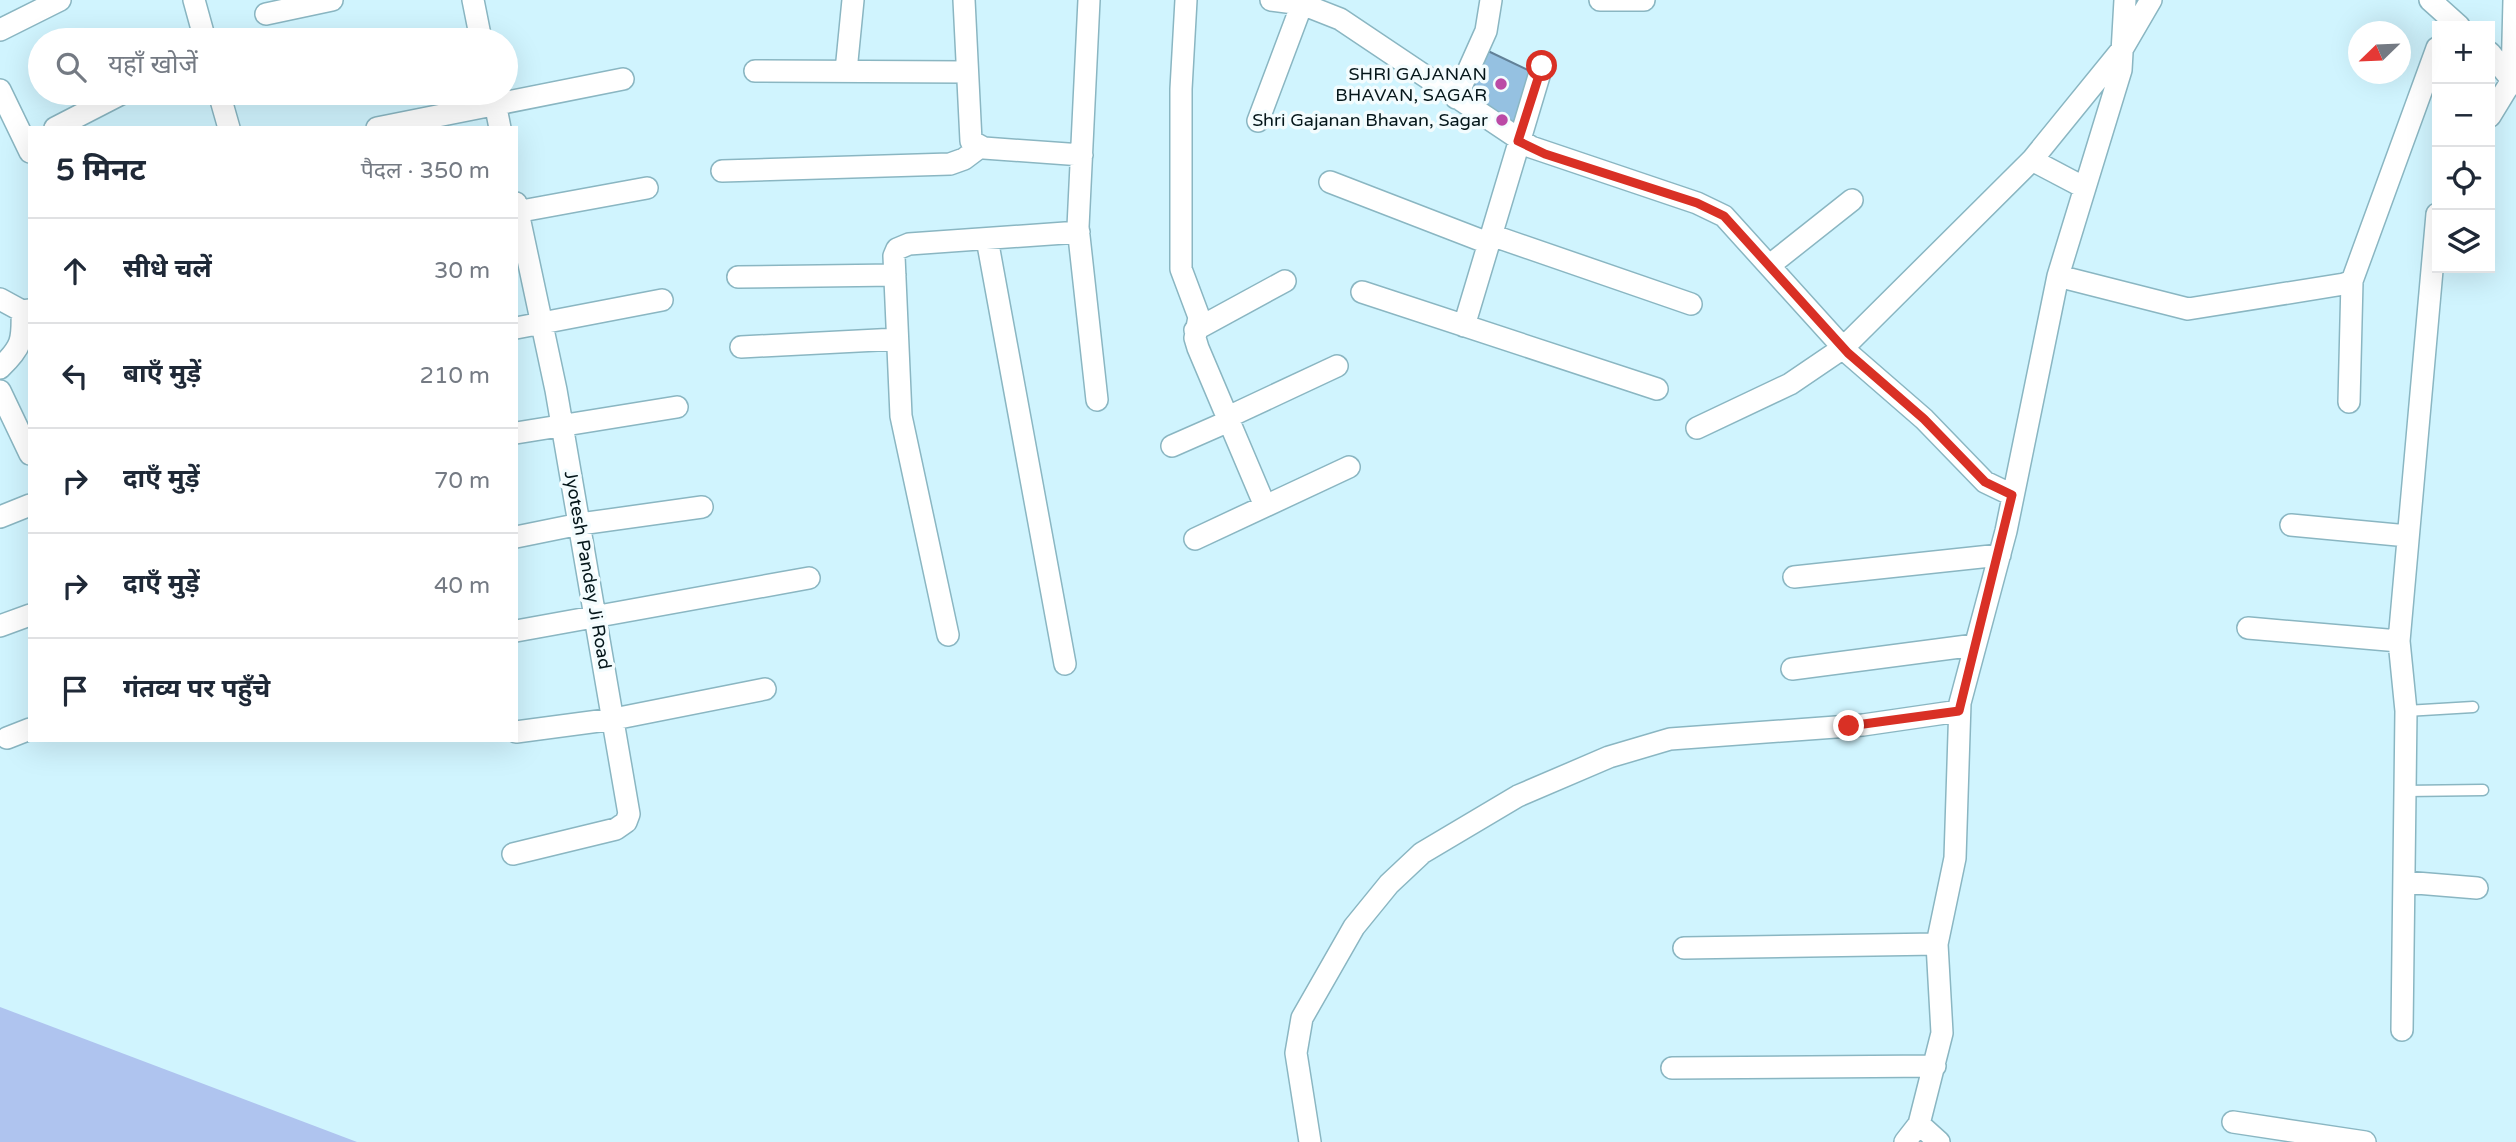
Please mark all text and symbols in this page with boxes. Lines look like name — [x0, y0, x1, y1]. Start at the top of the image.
north arrow — [2348, 21, 2411, 84]
map controls — [2432, 21, 2495, 273]
button: + — [2432, 21, 2495, 84]
search box — [28, 28, 518, 105]
icon: search — [52, 48, 90, 86]
text: यहाँ खोजें — [108, 49, 198, 80]
route start — [1526, 50, 1557, 81]
place label: SHRI GAJANAN BHAVAN, SAGAR — [1335, 63, 1487, 106]
marker: SHRI GAJANAN BHAVAN, SAGAR — [1493, 76, 1509, 92]
button: − — [2432, 84, 2495, 147]
place label: Shri Gajanan Bhavan, Sagar — [1252, 109, 1488, 131]
marker: Shri Gajanan Bhavan, Sagar — [1494, 112, 1510, 128]
button: locate — [2432, 147, 2495, 210]
text: 5 मिनट — [56, 152, 146, 189]
text: पैदल · 350 m — [361, 157, 490, 185]
button: layers — [2432, 210, 2495, 273]
icon: ahead — [56, 252, 94, 290]
text: सीधे चलें — [123, 253, 212, 284]
text: 30 m — [434, 257, 490, 285]
icon: left — [56, 357, 94, 395]
text: बाएँ मुड़ें — [123, 358, 201, 389]
text: 210 m — [420, 362, 490, 390]
icon: right — [56, 462, 94, 500]
text: दाएँ मुड़ें — [123, 463, 200, 494]
text: 70 m — [434, 467, 490, 495]
street label: Jyotesh Pandey Ji Road — [560, 469, 616, 671]
icon: right — [56, 567, 94, 605]
text: दाएँ मुड़ें — [123, 568, 200, 599]
text: 40 m — [434, 572, 490, 600]
icon: arrive — [56, 672, 94, 710]
text: गंतव्य पर पहुँचे — [123, 673, 270, 704]
route end — [1833, 710, 1864, 741]

